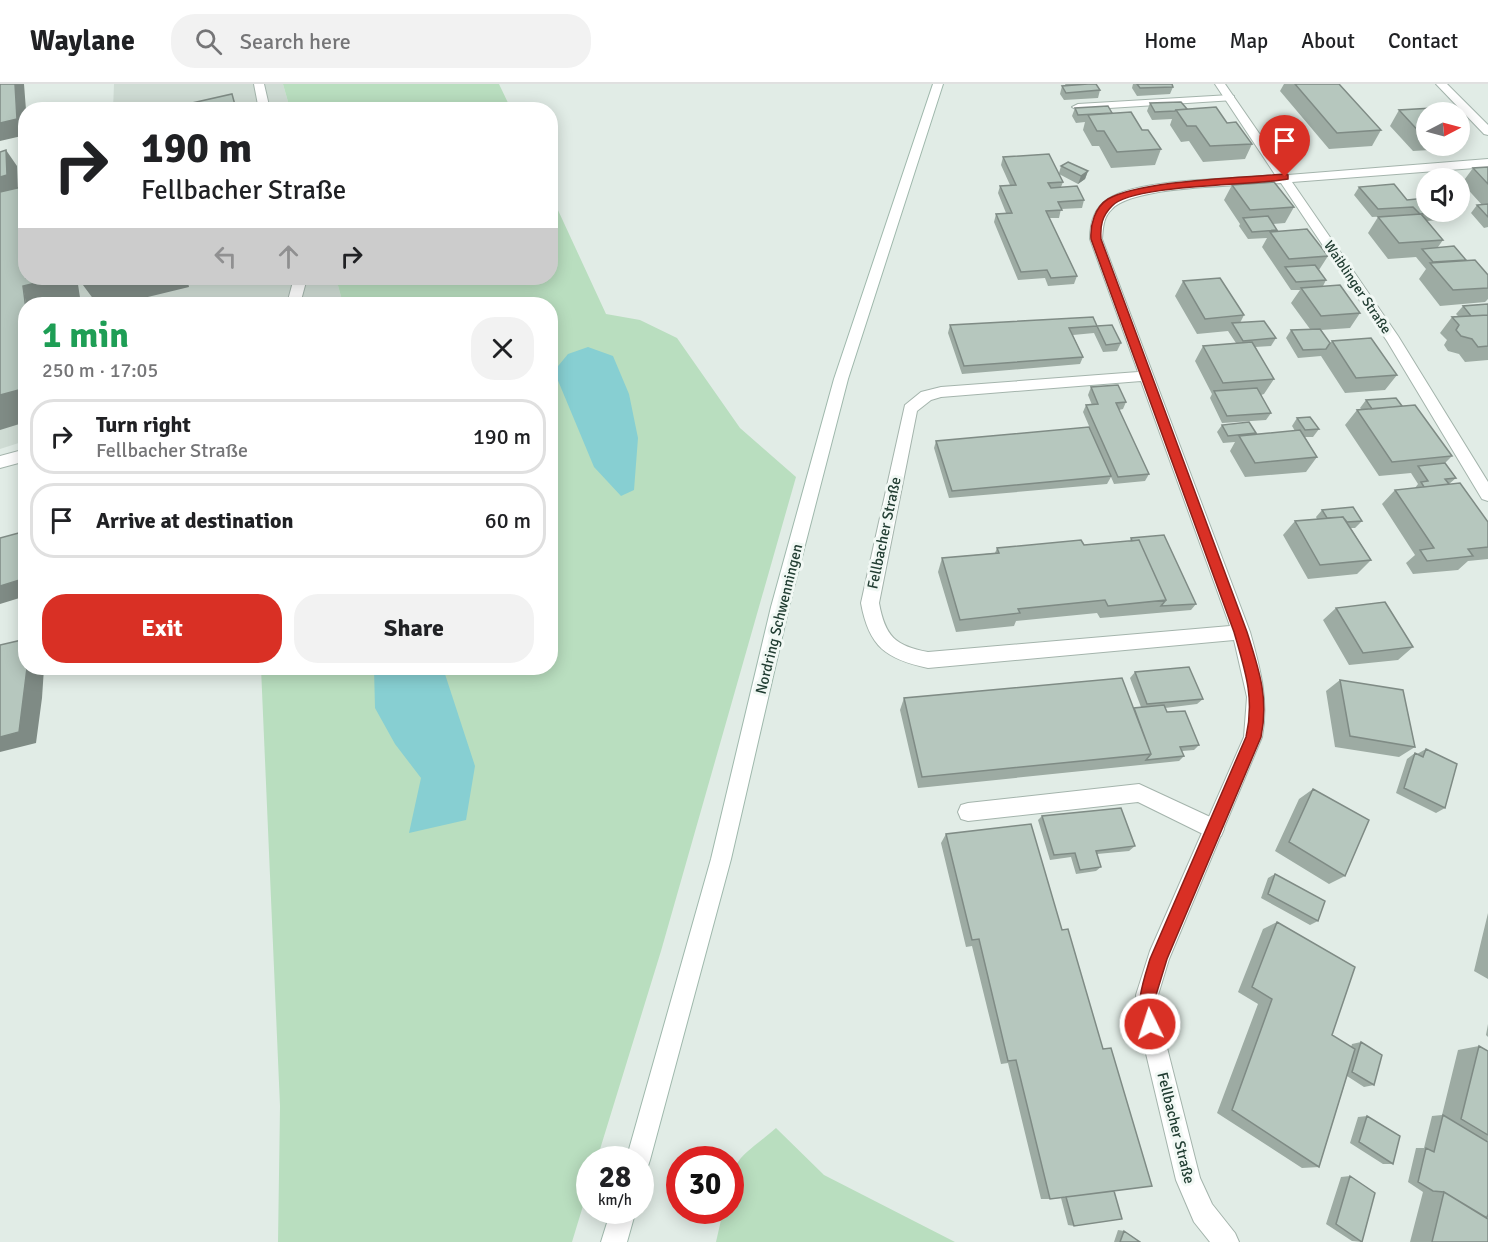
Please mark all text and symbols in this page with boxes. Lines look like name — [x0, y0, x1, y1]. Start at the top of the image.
search box — [171, 14, 591, 68]
text: Waylane — [30, 24, 135, 58]
icon: search — [192, 25, 225, 58]
text: Search here — [240, 28, 351, 55]
text: Home — [1144, 28, 1197, 54]
text: Map — [1230, 28, 1268, 54]
text: About — [1301, 28, 1355, 54]
text: Contact — [1388, 28, 1458, 54]
north arrow — [1416, 102, 1470, 156]
map controls — [1416, 102, 1470, 222]
pin — [1259, 115, 1310, 177]
text: 190 m — [141, 123, 252, 174]
icon: arrive — [1268, 124, 1301, 157]
icon: right — [42, 126, 120, 204]
button: sound — [1416, 168, 1470, 222]
text: Fellbacher Straße — [141, 174, 346, 207]
street label: Waiblinger Straße — [1320, 238, 1395, 337]
icon: left — [209, 240, 242, 273]
icon: ahead — [272, 240, 305, 273]
icon: right — [335, 240, 368, 273]
text: 1 min — [42, 313, 129, 358]
button: close — [471, 317, 534, 380]
text: 250 m · 17:05 — [42, 358, 158, 383]
text: Turn right — [96, 411, 191, 438]
icon: right — [45, 420, 78, 453]
text: 190 m — [473, 423, 531, 450]
text: Fellbacher Straße — [96, 438, 248, 463]
street label: Fellbacher Straße — [863, 475, 905, 591]
icon: arrive — [45, 504, 78, 537]
text: Arrive at destination — [96, 507, 293, 534]
text: 60 m — [485, 507, 531, 534]
street label: Nordring Schwenningen — [752, 542, 806, 696]
button: Exit — [42, 594, 282, 663]
button: Share — [294, 594, 534, 663]
position arrow — [1118, 992, 1182, 1056]
street label: Fellbacher Straße — [1153, 1070, 1199, 1186]
speed limit sign: 30 — [666, 1146, 744, 1224]
text: 28 — [599, 1159, 631, 1196]
text: km/h — [598, 1191, 632, 1209]

